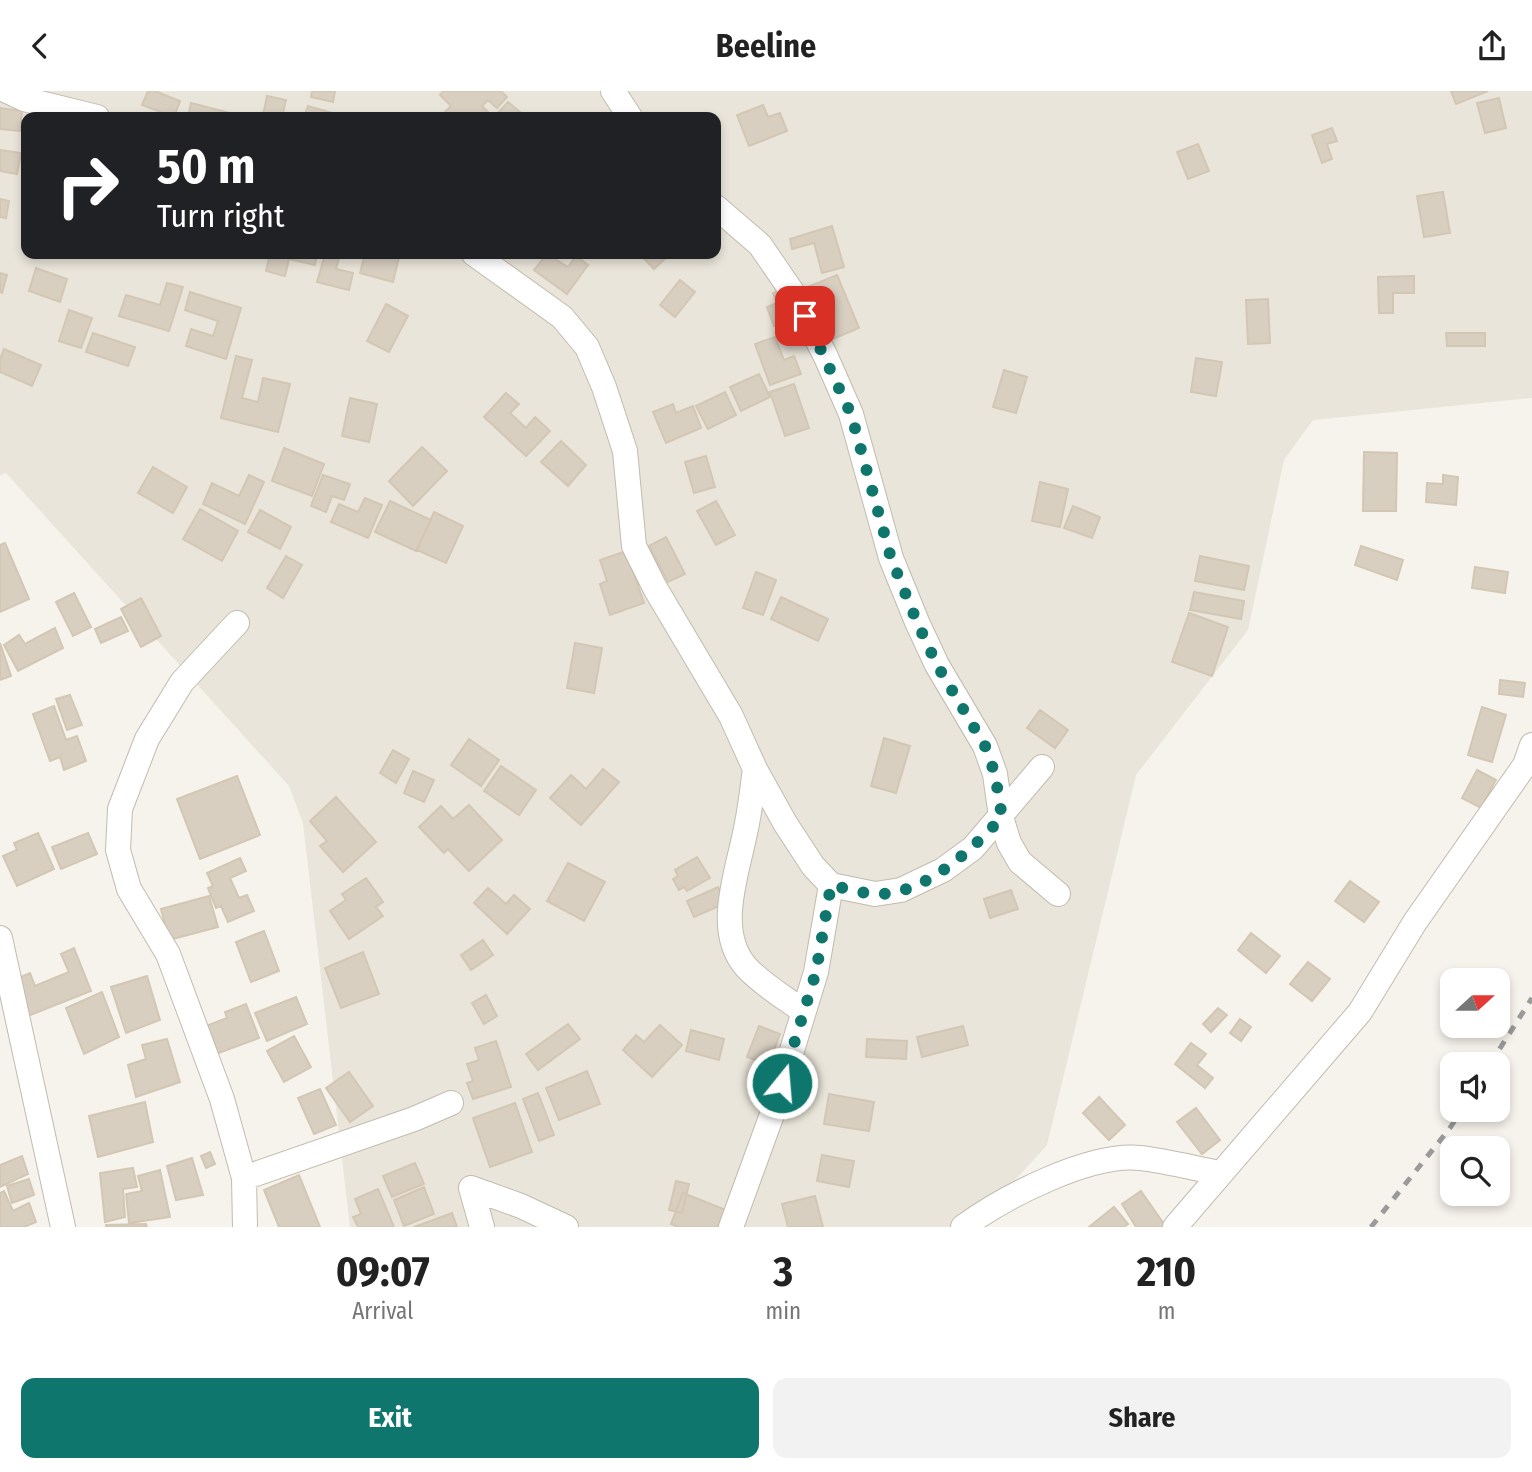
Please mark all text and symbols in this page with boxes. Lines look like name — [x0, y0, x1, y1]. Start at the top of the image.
icon: back — [21, 27, 59, 65]
text: Beeline — [716, 27, 816, 65]
icon: share — [1473, 27, 1511, 65]
text: 50 m — [157, 137, 255, 196]
icon: right — [42, 140, 133, 231]
text: Turn right — [157, 197, 284, 235]
pin — [775, 286, 835, 346]
icon: arrive — [786, 297, 824, 335]
north arrow — [1440, 968, 1510, 1038]
map controls — [1440, 968, 1510, 1206]
position arrow — [745, 1046, 819, 1120]
button: sound — [1440, 1052, 1510, 1122]
button: search — [1440, 1136, 1510, 1206]
text: 09:07 — [336, 1247, 430, 1297]
text: 3 — [773, 1247, 793, 1297]
text: 210 — [1137, 1247, 1196, 1297]
text: Arrival — [352, 1297, 413, 1325]
text: min — [765, 1297, 801, 1325]
text: m — [1158, 1297, 1175, 1325]
button: Exit — [21, 1378, 759, 1458]
button: Share — [773, 1378, 1511, 1458]

